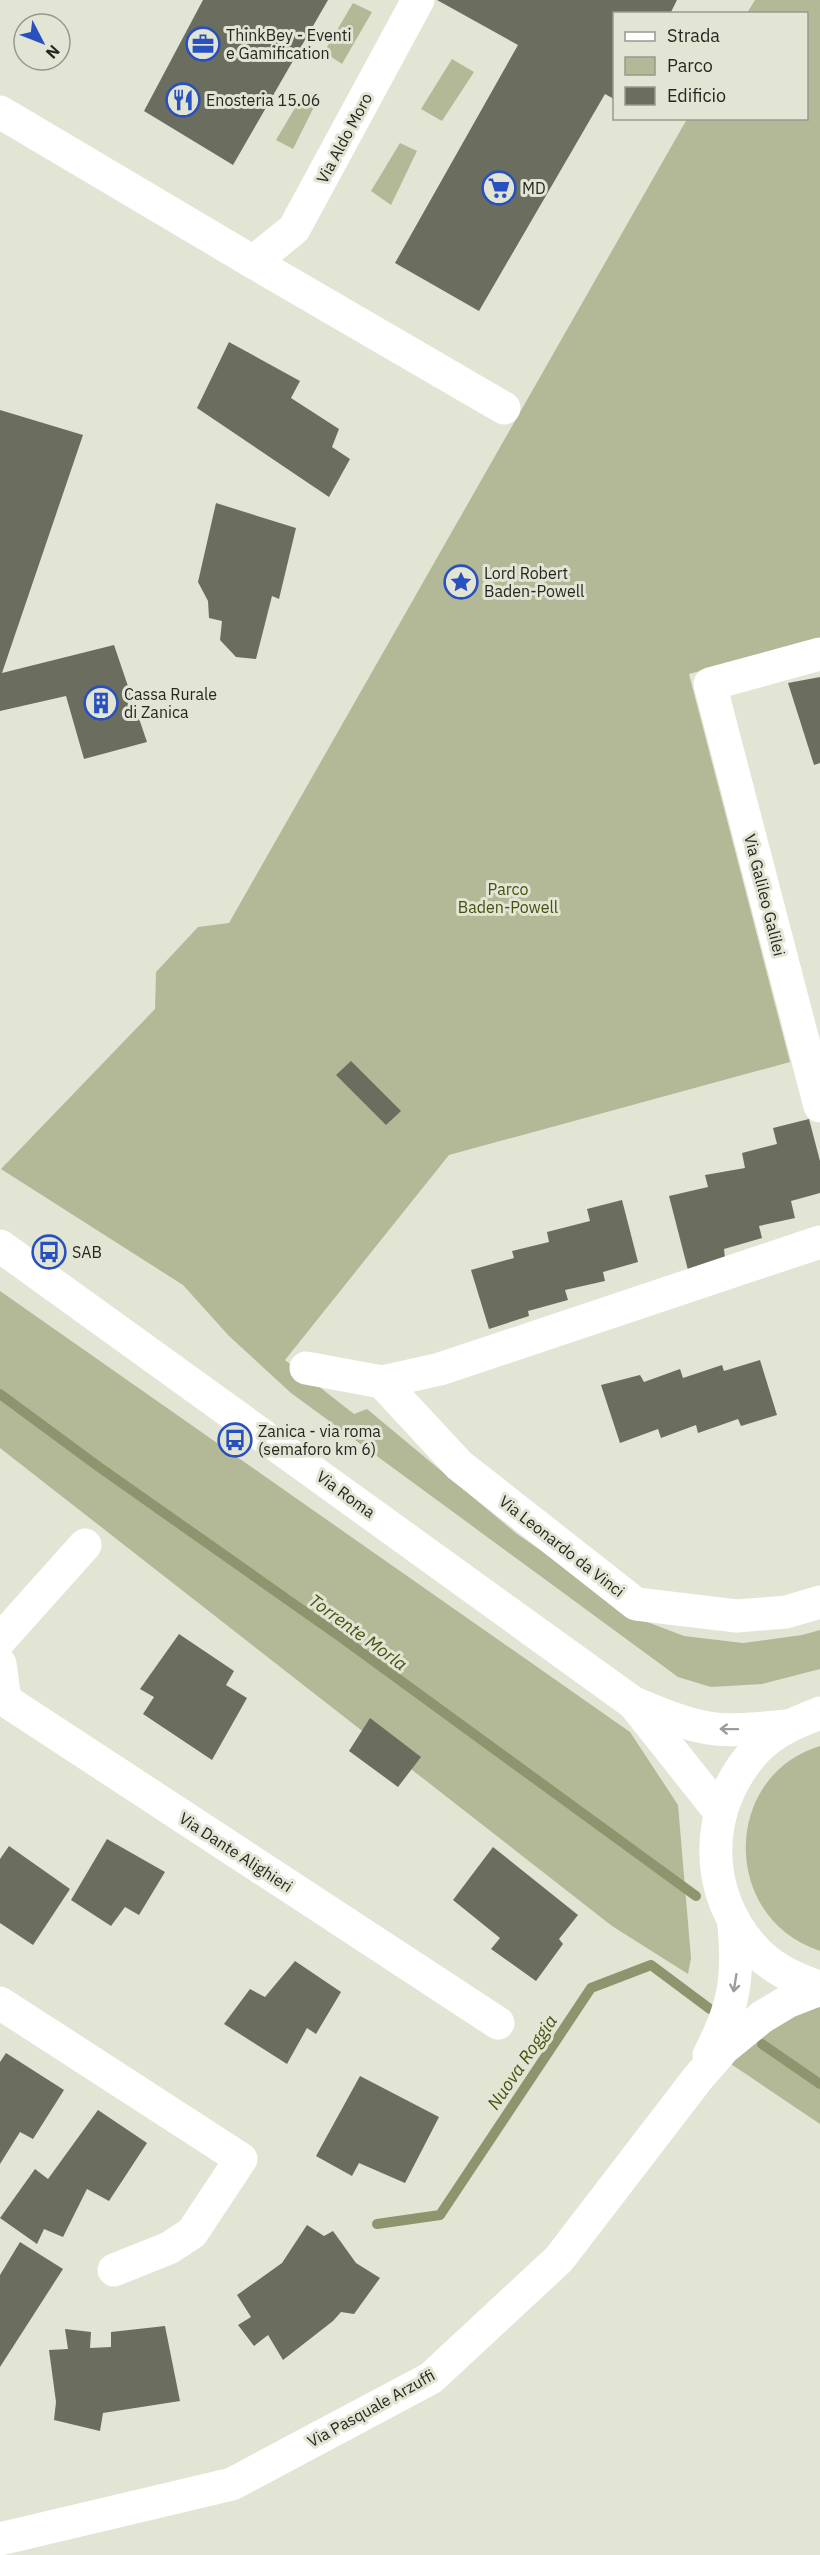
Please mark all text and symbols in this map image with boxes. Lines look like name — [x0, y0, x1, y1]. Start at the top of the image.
north arrow — [12, 12, 72, 72]
legend — [613, 12, 808, 120]
text: Strada — [667, 24, 720, 47]
place label: ThinkBey - Eventi e Gamification — [226, 25, 351, 63]
office icon: ThinkBey - Eventi e Gamification — [185, 26, 221, 62]
text: N — [42, 41, 64, 63]
text: Parco — [667, 54, 713, 77]
restaurant icon: Enosteria 15.06 — [165, 82, 201, 118]
text: Edificio — [667, 84, 726, 107]
street label: Via Aldo Moro — [312, 89, 376, 187]
place label: Enosteria 15.06 — [206, 90, 320, 110]
supermarket icon: MD — [481, 170, 517, 206]
place label: MD — [522, 178, 546, 198]
place label: Lord Robert Baden-Powell — [484, 563, 584, 601]
place icon: Lord Robert Baden-Powell — [443, 564, 479, 600]
place label: Cassa Rurale di Zanica — [124, 684, 217, 722]
building icon: Cassa Rurale di Zanica — [83, 685, 119, 721]
street label: Via Galileo Galilei — [740, 832, 790, 958]
park label: Parco Baden-Powell — [458, 879, 558, 917]
bus stop icon: SAB — [31, 1234, 67, 1270]
place label: SAB — [72, 1242, 102, 1262]
place label: Zanica - via roma (semaforo km 6) — [258, 1421, 381, 1459]
bus stop icon: Zanica - via roma (semaforo km 6) — [217, 1422, 253, 1458]
street label: Via Roma — [313, 1466, 380, 1522]
street label: Via Leonardo da Vinci — [495, 1491, 629, 1601]
water label: Torrente Morla — [304, 1589, 412, 1675]
one-way arrow — [720, 1723, 740, 1735]
street label: Via Dante Alighieri — [175, 1808, 297, 1896]
one-way arrow — [729, 1973, 740, 1992]
water label: Nuova Roggia — [482, 2010, 562, 2114]
street label: Via Pasquale Arzuffi — [304, 2365, 438, 2451]

